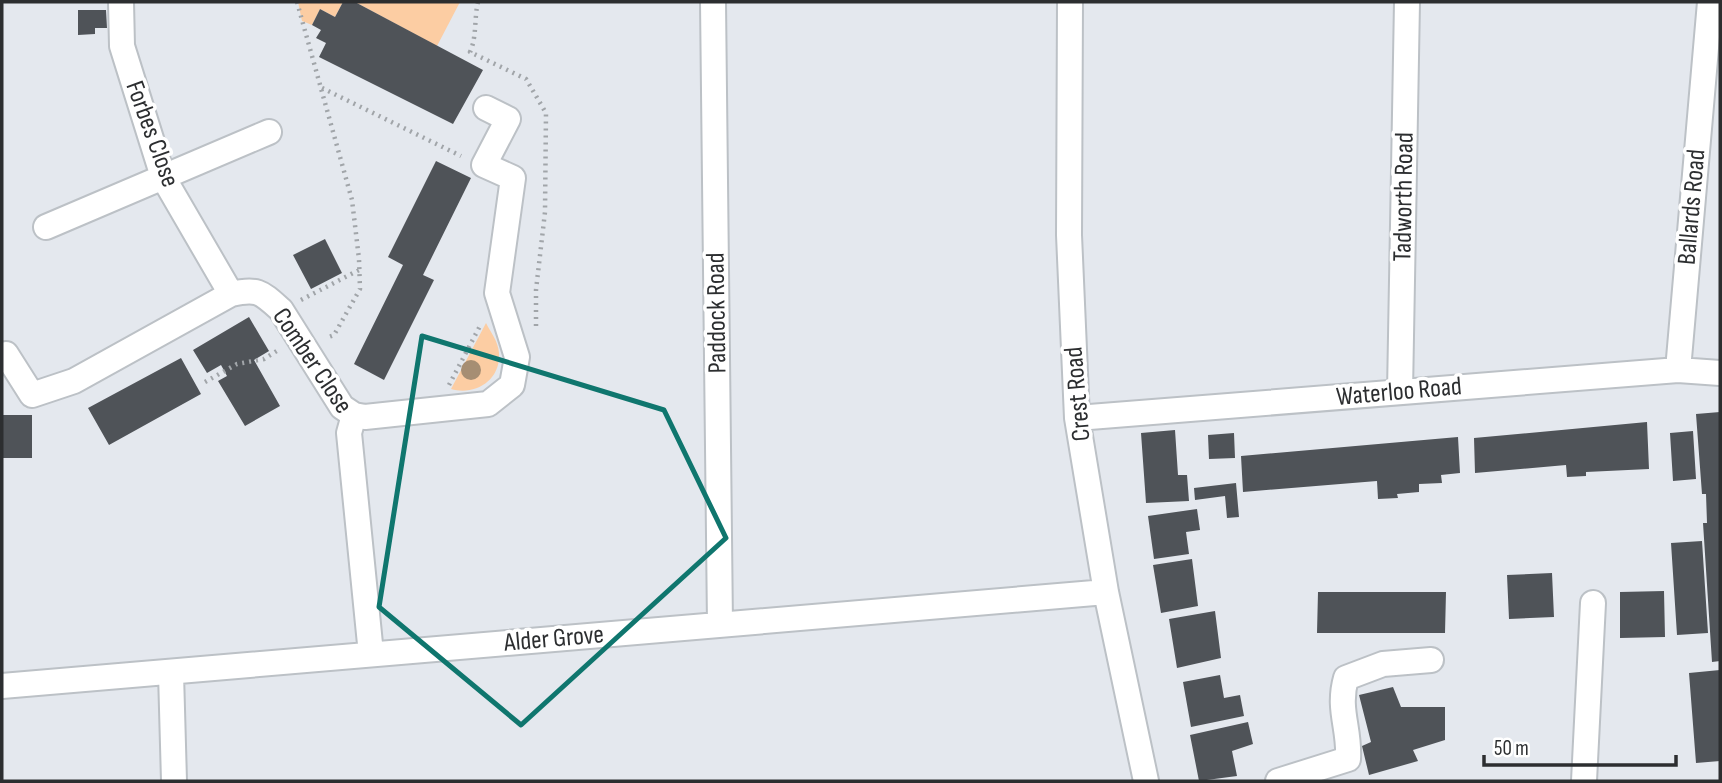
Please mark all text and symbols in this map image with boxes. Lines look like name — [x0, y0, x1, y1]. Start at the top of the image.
street label: Forbes Close — [119, 77, 185, 191]
street label: Tadworth Road — [1387, 132, 1421, 262]
street label: Ballards Road — [1672, 148, 1712, 266]
street label: Paddock Road — [700, 252, 734, 374]
street label: Comber Close — [265, 302, 359, 420]
street label: Crest Road — [1058, 345, 1098, 443]
street label: Waterloo Road — [1335, 371, 1463, 413]
street label: Alder Grove — [502, 619, 605, 659]
scale bar — [1484, 724, 1676, 768]
text: 50 m — [1494, 736, 1529, 761]

